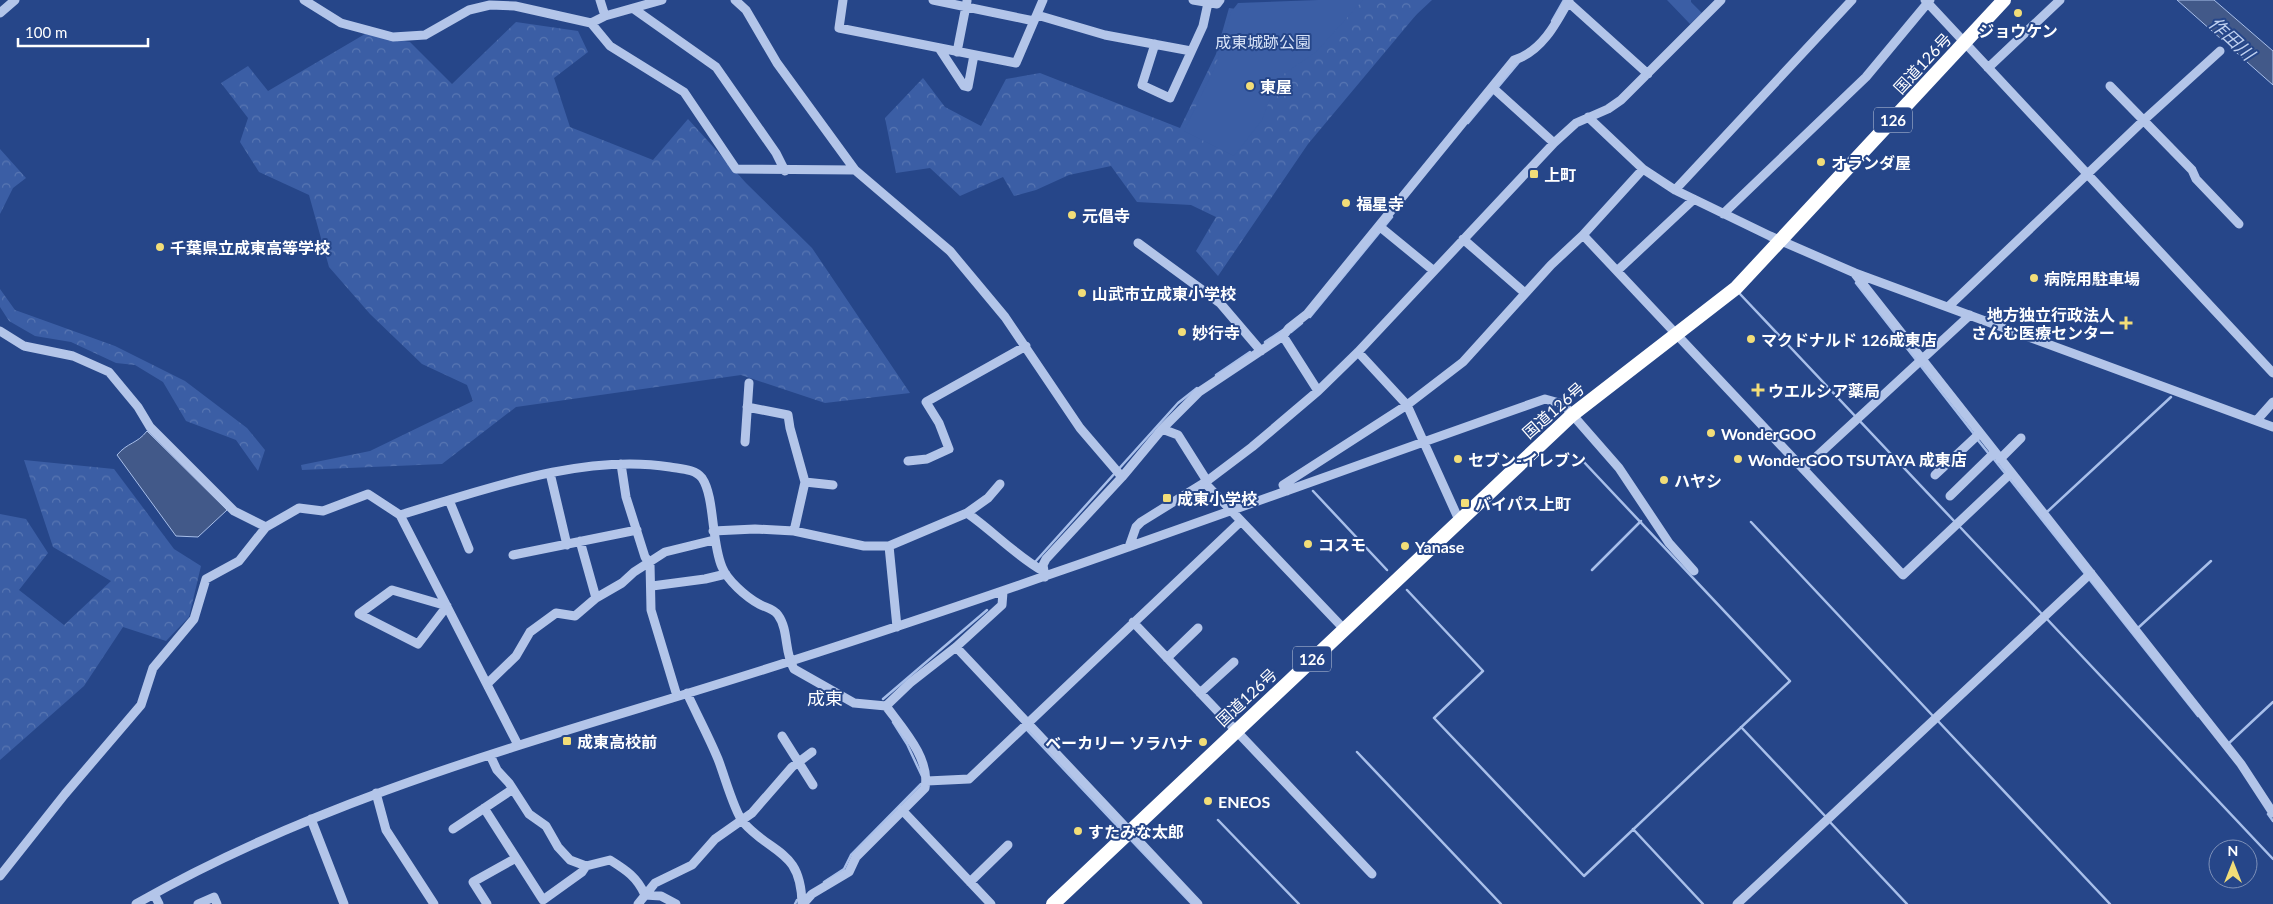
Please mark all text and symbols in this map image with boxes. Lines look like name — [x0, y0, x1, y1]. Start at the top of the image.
marker: ジョウケン — [2012, 7, 2024, 19]
water label: 作田川 — [2205, 12, 2261, 66]
scale bar — [18, 15, 148, 47]
place label: ジョウケン — [1978, 21, 2058, 40]
text: 100 m — [25, 23, 67, 41]
street label: 国道126号 — [1889, 29, 1955, 97]
park label: 成東城跡公園 — [1215, 32, 1311, 51]
place label: 東屋 — [1260, 77, 1292, 96]
marker: 東屋 — [1244, 80, 1256, 92]
road number: 126 — [1874, 108, 1912, 132]
place label: オランダ屋 — [1831, 153, 1911, 172]
marker: オランダ屋 — [1815, 156, 1827, 168]
place label: 上町 — [1544, 165, 1576, 184]
marker: 上町 — [1528, 168, 1540, 180]
place label: 福星寺 — [1356, 194, 1404, 213]
marker: 福星寺 — [1340, 197, 1352, 209]
place label: 元倡寺 — [1082, 206, 1130, 225]
marker: 元倡寺 — [1066, 209, 1078, 221]
place label: 千葉県立成東高等学校 — [170, 238, 330, 257]
marker: 千葉県立成東高等学校 — [154, 241, 166, 253]
place label: 病院用駐車場 — [2044, 269, 2140, 288]
marker: 病院用駐車場 — [2028, 272, 2040, 284]
place label: 山武市立成東小学校 — [1092, 284, 1236, 303]
marker: 山武市立成東小学校 — [1076, 287, 1088, 299]
place label: 地方独立行政法人 さんむ医療センター — [1971, 305, 2115, 342]
marker: 地方独立行政法人 さんむ医療センター — [2119, 316, 2133, 330]
place label: 妙行寺 — [1192, 323, 1240, 342]
marker: 妙行寺 — [1176, 326, 1188, 338]
place label: マクドナルド 126成東店 — [1761, 330, 1937, 349]
marker: マクドナルド 126成東店 — [1745, 333, 1757, 345]
street label: 国道126号 — [1518, 378, 1588, 442]
place label: ウエルシア薬局 — [1768, 381, 1880, 400]
marker: ウエルシア薬局 — [1752, 384, 1764, 396]
place label: WonderGOO — [1721, 424, 1816, 443]
marker: WonderGOO — [1705, 427, 1717, 439]
place label: セブン-イレブン — [1468, 450, 1586, 469]
place label: WonderGOO TSUTAYA 成東店 — [1748, 450, 1967, 469]
marker: セブン-イレブン — [1452, 453, 1464, 465]
marker: WonderGOO TSUTAYA 成東店 — [1732, 453, 1744, 465]
place label: ハヤシ — [1674, 471, 1722, 490]
marker: ハヤシ — [1658, 474, 1670, 486]
place label: 成東小学校 — [1177, 489, 1257, 508]
marker: 成東小学校 — [1161, 492, 1173, 504]
place label: バイパス上町 — [1475, 494, 1571, 513]
marker: バイパス上町 — [1459, 497, 1471, 509]
place label: コスモ — [1318, 535, 1366, 554]
place label: Yanase — [1414, 537, 1465, 556]
marker: コスモ — [1302, 538, 1314, 550]
marker: Yanase — [1399, 540, 1411, 552]
road number: 126 — [1293, 646, 1331, 672]
street label: 国道126号 — [1212, 664, 1280, 730]
district label: 成東 — [807, 687, 843, 709]
place label: 成東高校前 — [577, 732, 657, 751]
place label: ベーカリー ソラハナ — [1045, 733, 1193, 752]
marker: 成東高校前 — [561, 735, 573, 747]
marker: ベーカリー ソラハナ — [1197, 736, 1209, 748]
place label: ENEOS — [1218, 792, 1270, 811]
marker: ENEOS — [1202, 795, 1214, 807]
place label: すたみな太郎 — [1088, 822, 1184, 841]
marker: すたみな太郎 — [1072, 825, 1084, 837]
north arrow — [2208, 839, 2258, 889]
text: N — [2228, 842, 2238, 859]

